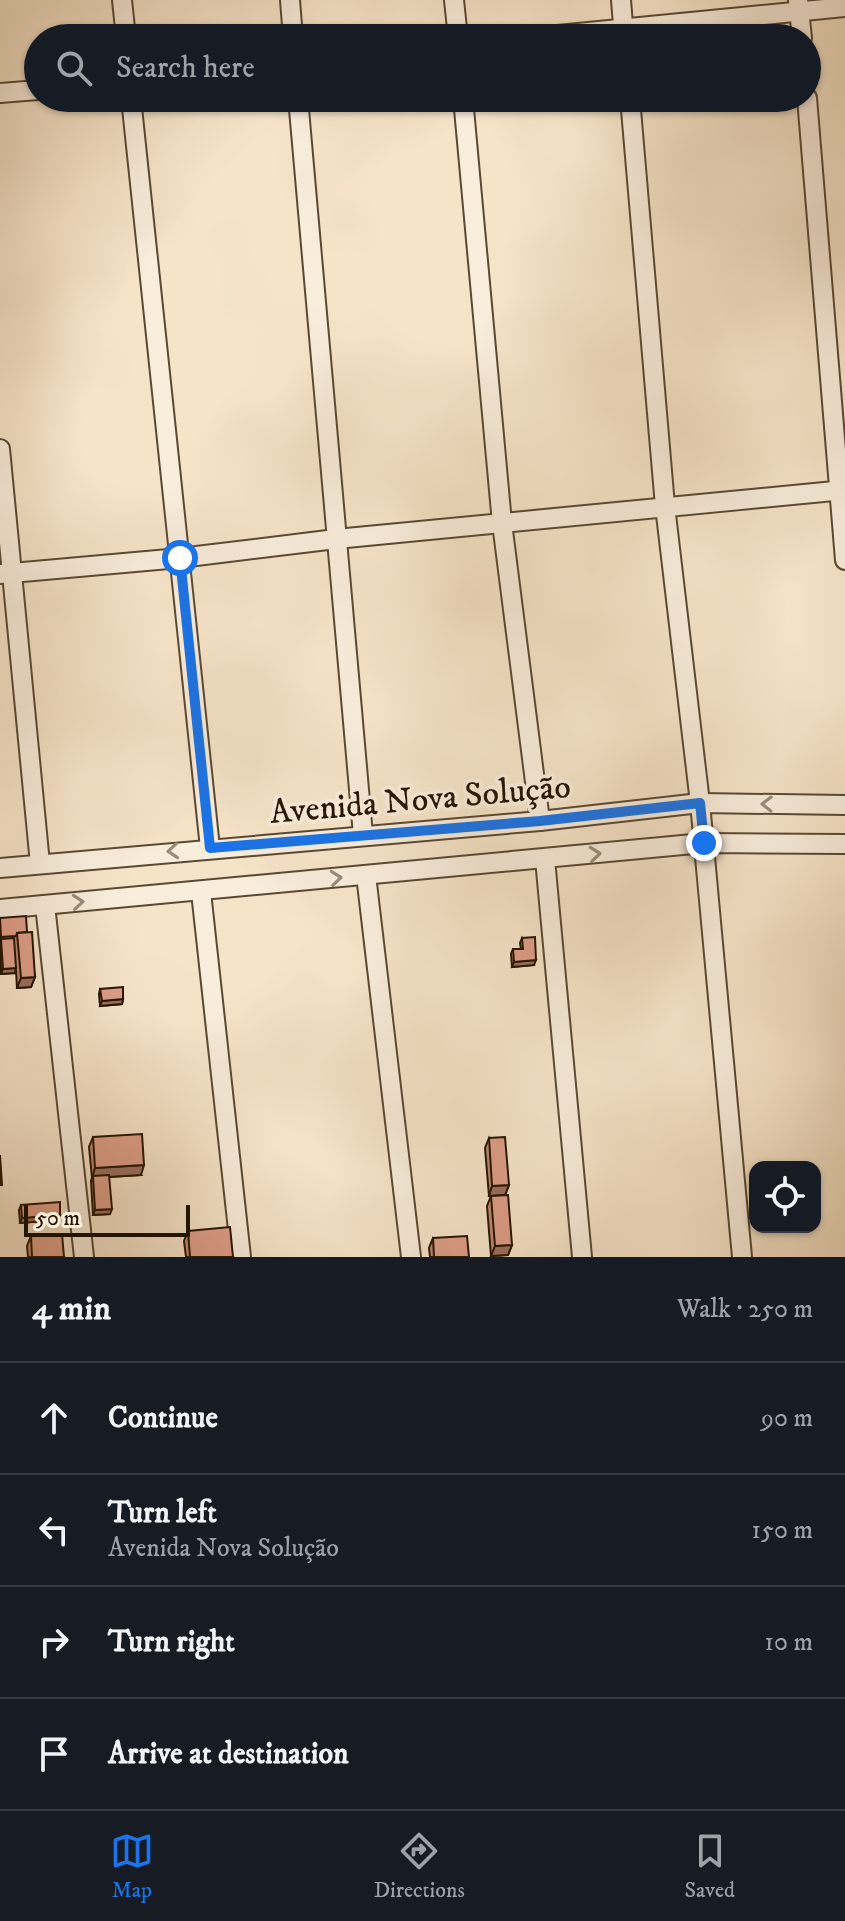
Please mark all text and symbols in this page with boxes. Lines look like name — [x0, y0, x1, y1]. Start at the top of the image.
search box — [24, 24, 821, 112]
icon: search — [52, 46, 96, 90]
text: Search here — [116, 50, 255, 87]
route start — [162, 540, 198, 576]
street label: Avenida Nova Solução — [268, 766, 572, 834]
one-way arrow — [760, 795, 773, 812]
route end — [686, 825, 722, 861]
one-way arrow — [166, 842, 179, 859]
one-way arrow — [589, 845, 602, 862]
one-way arrow — [330, 869, 343, 886]
one-way arrow — [72, 894, 85, 911]
map controls — [749, 1161, 821, 1233]
button: locate — [749, 1161, 821, 1233]
scale bar — [24, 1201, 190, 1237]
text: 50 m — [36, 1205, 80, 1232]
text: 4 min — [32, 1288, 111, 1330]
text: Walk · 250 m — [677, 1293, 813, 1326]
icon: ahead — [32, 1396, 76, 1440]
text: Continue — [108, 1400, 218, 1437]
text: 90 m — [761, 1402, 813, 1435]
text: Turn left — [108, 1495, 217, 1532]
icon: left — [32, 1508, 76, 1552]
text: 150 m — [752, 1514, 813, 1547]
text: Avenida Nova Solução — [108, 1532, 339, 1565]
icon: right — [32, 1620, 76, 1664]
text: Turn right — [108, 1624, 235, 1661]
text: 10 m — [764, 1626, 813, 1659]
icon: arrive — [32, 1732, 76, 1776]
text: Arrive at destination — [108, 1736, 349, 1773]
tab: Map — [110, 1829, 154, 1904]
tab: Directions — [374, 1829, 465, 1904]
tab: Saved — [685, 1829, 735, 1904]

